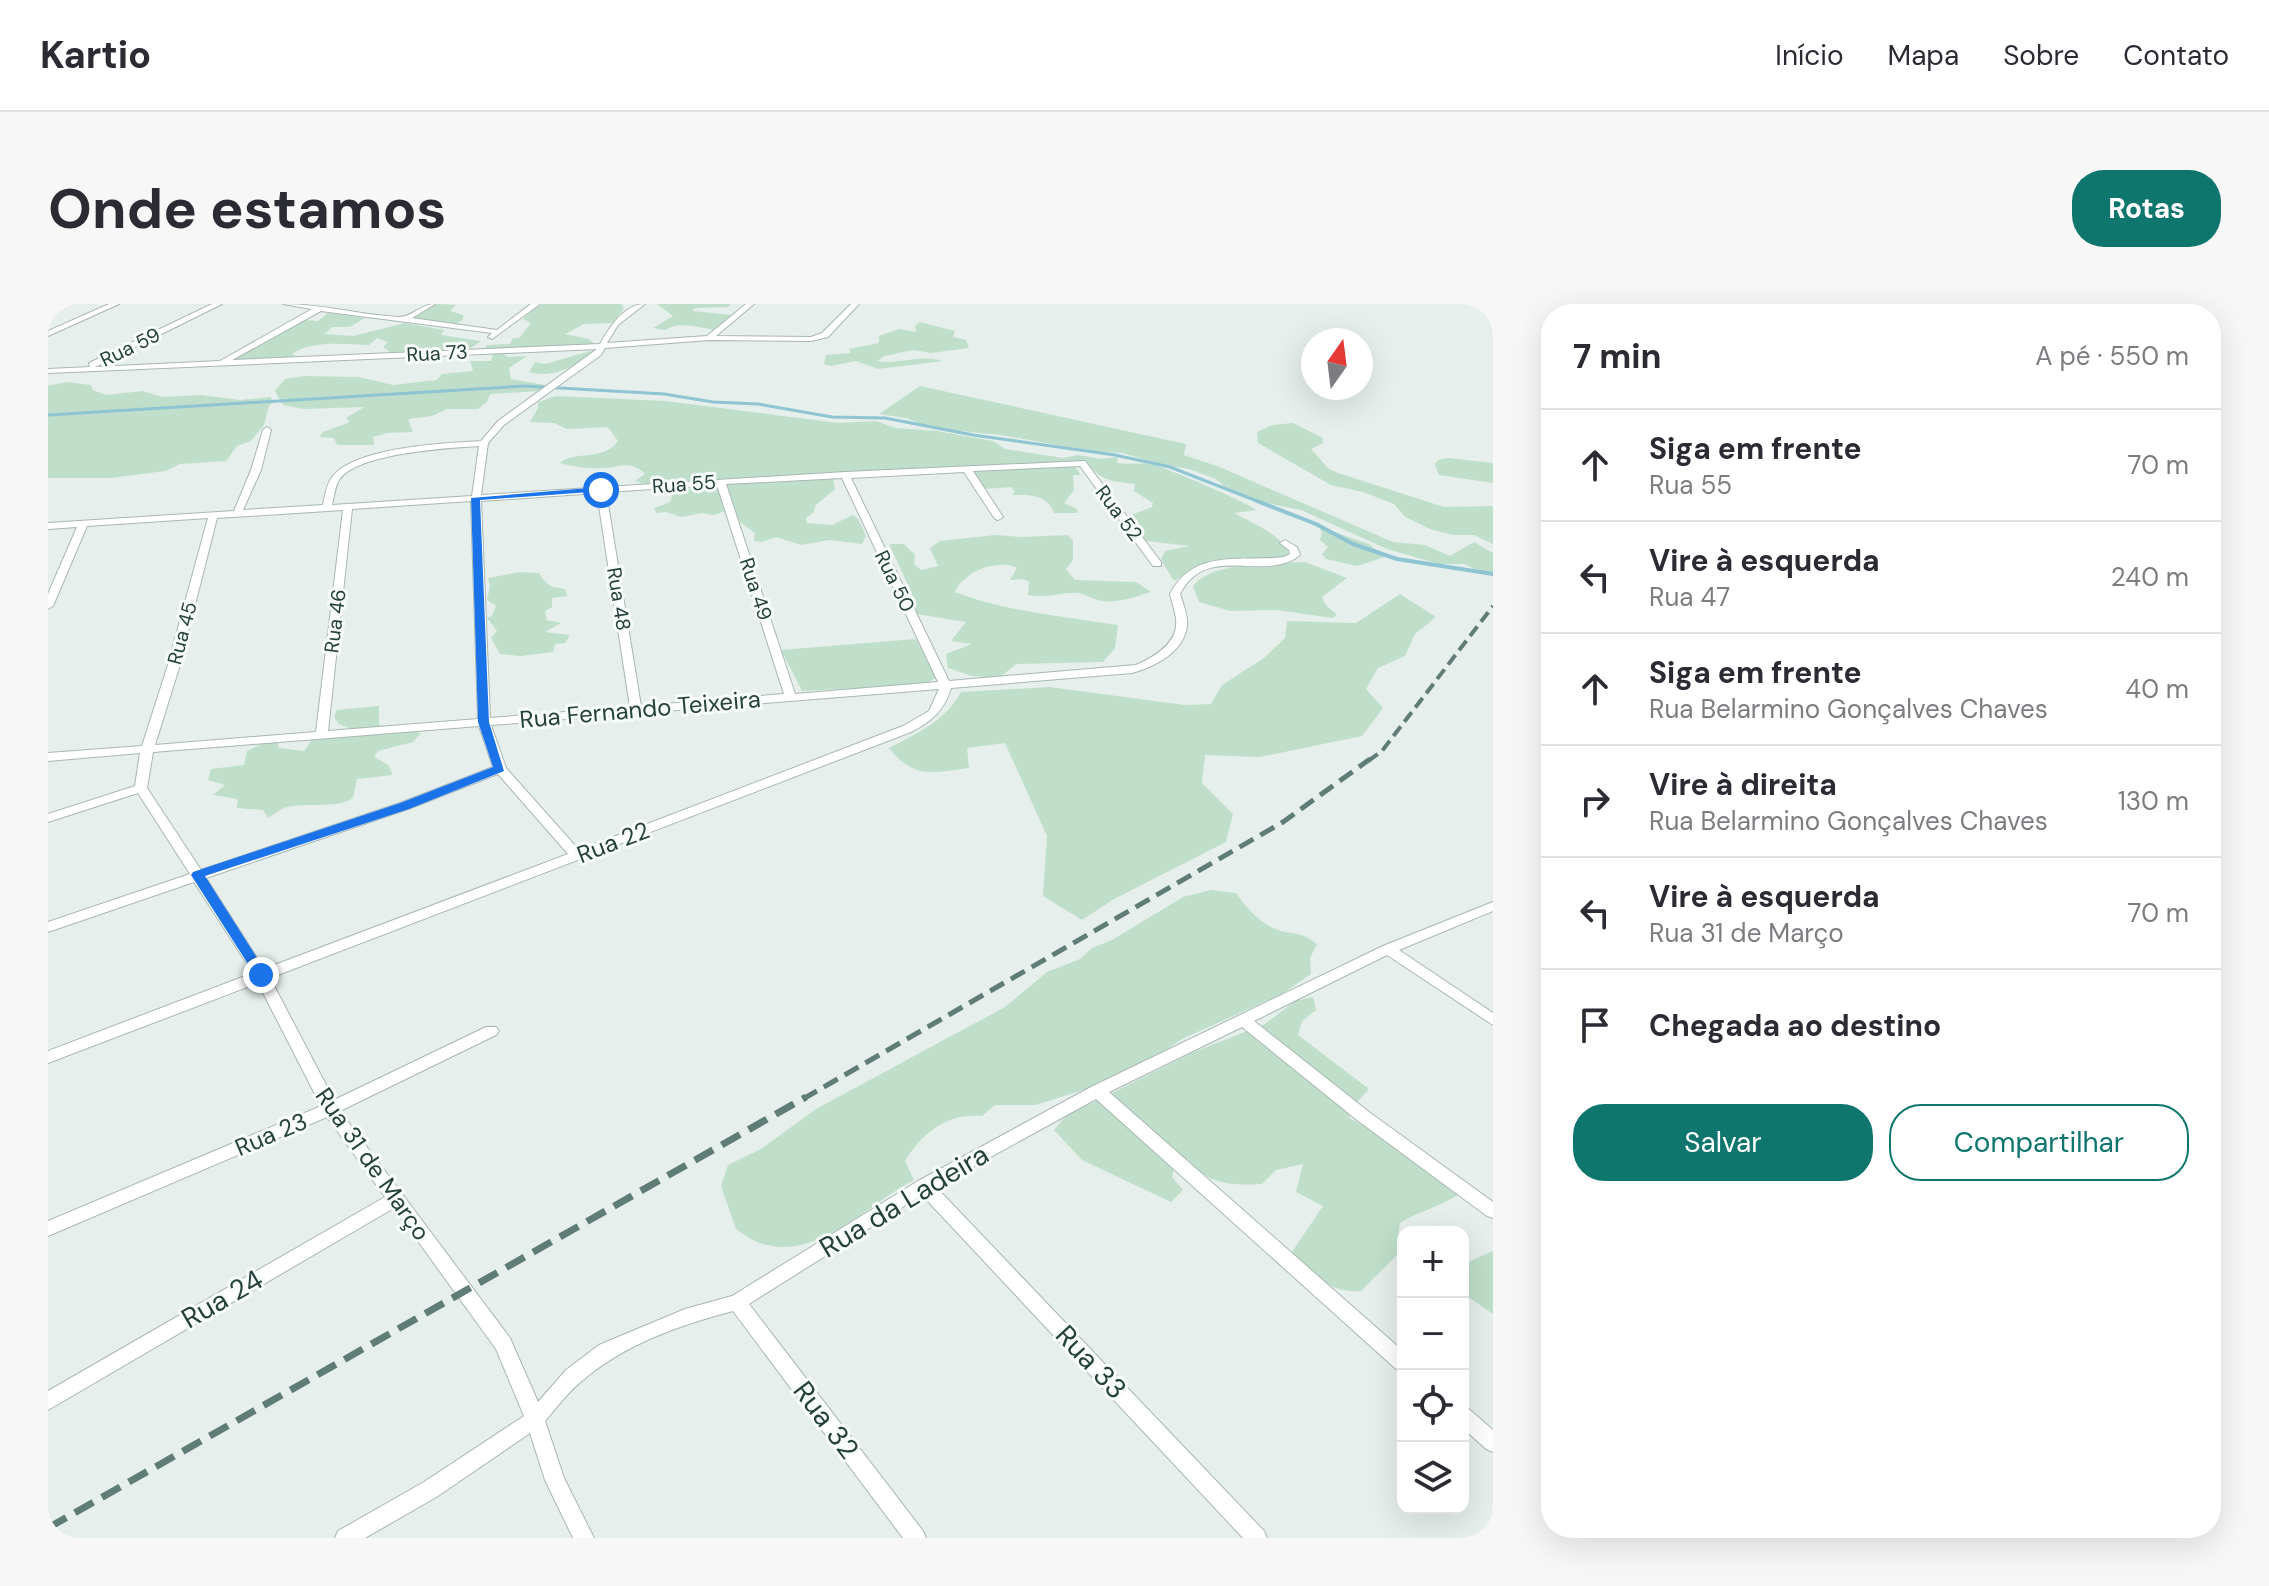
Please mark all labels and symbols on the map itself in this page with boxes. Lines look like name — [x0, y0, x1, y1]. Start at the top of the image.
street label: Rua 59 — [96, 321, 164, 373]
north arrow — [1301, 328, 1373, 400]
street label: Rua 73 — [406, 338, 468, 368]
street label: Rua 55 — [651, 469, 717, 499]
route start — [583, 472, 619, 508]
street label: Rua 52 — [1090, 480, 1148, 546]
street label: Rua 50 — [869, 546, 921, 616]
street label: Rua 49 — [734, 554, 778, 624]
street label: Rua 48 — [601, 565, 637, 633]
street label: Rua 46 — [318, 588, 352, 654]
street label: Rua 45 — [161, 599, 203, 667]
street label: Rua Fernando Teixeira — [518, 683, 762, 735]
street label: Rua 22 — [572, 814, 654, 870]
route end — [243, 957, 279, 993]
street label: Rua 31 de Março — [309, 1081, 437, 1247]
street label: Rua 23 — [230, 1105, 312, 1163]
street label: Rua da Ladeira — [812, 1136, 996, 1266]
street label: Rua 24 — [175, 1261, 269, 1337]
street label: Rua 33 — [1047, 1317, 1135, 1407]
street label: Rua 32 — [785, 1374, 867, 1466]

